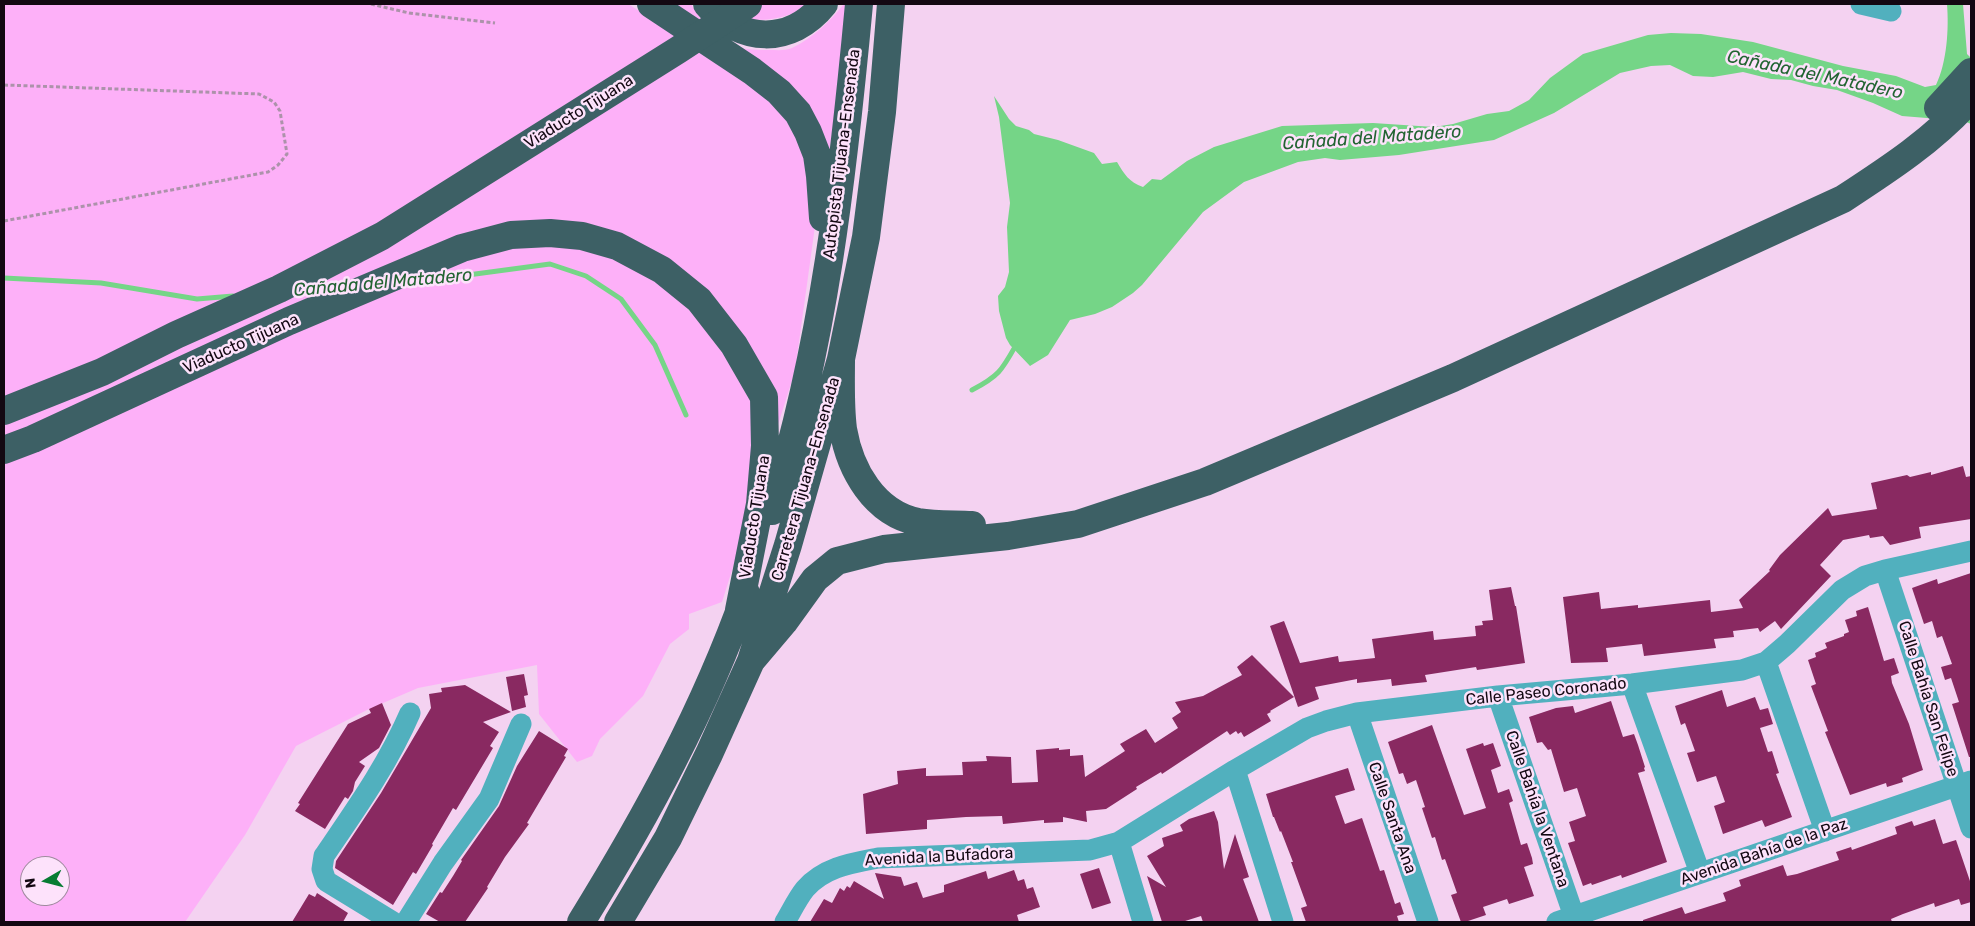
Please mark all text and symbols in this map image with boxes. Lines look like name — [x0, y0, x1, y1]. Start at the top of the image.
water label: Cañada del Matadero — [1725, 46, 1905, 104]
street label: Autopista Tijuana-Ensenada — [820, 48, 864, 260]
street label: Viaducto Tijuana — [521, 71, 637, 153]
water label: Cañada del Matadero — [1282, 121, 1462, 155]
water label: Cañada del Matadero — [293, 264, 473, 302]
street label: Viaducto Tijuana — [180, 310, 302, 378]
street label: Carretera Tijuana–Ensenada — [768, 375, 844, 583]
street label: Viaducto Tijuana — [736, 454, 774, 580]
street label: Calle Bahía San Felipe — [1894, 619, 1962, 779]
street label: Calle Paseo Coronado — [1465, 674, 1627, 710]
street label: Calle Bahía la Ventana — [1501, 728, 1573, 890]
street label: Calle Santa Ana — [1364, 760, 1420, 876]
street label: Avenida Bahía de la Paz — [1678, 814, 1850, 890]
street label: Avenida la Bufadora — [864, 844, 1014, 870]
north arrow — [20, 856, 70, 906]
text: N — [22, 877, 40, 889]

